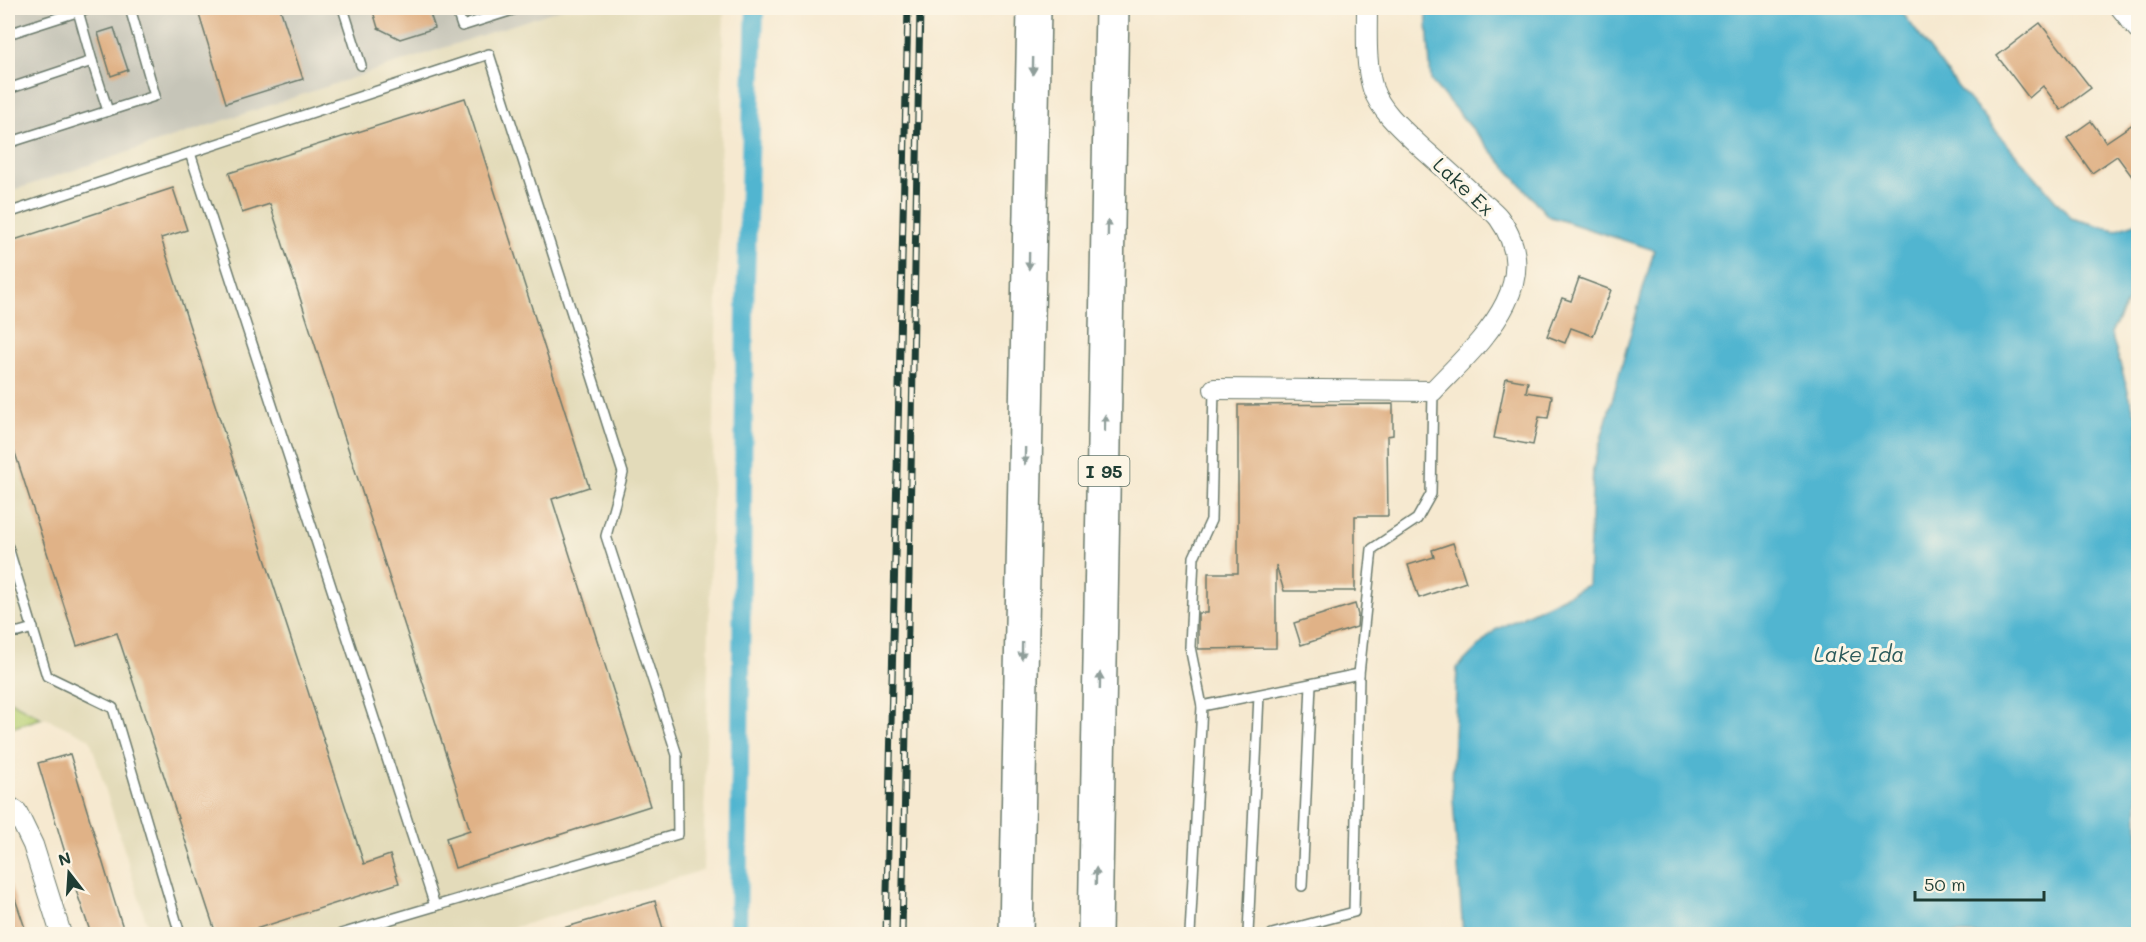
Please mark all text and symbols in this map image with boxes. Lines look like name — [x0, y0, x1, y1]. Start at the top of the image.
one-way arrow — [1028, 56, 1037, 75]
street label: Lake Ex — [1428, 151, 1500, 221]
one-way arrow — [1103, 219, 1113, 238]
one-way arrow — [1024, 251, 1034, 270]
one-way arrow — [1100, 414, 1109, 433]
one-way arrow — [1021, 446, 1030, 465]
road number: I 95 — [1078, 456, 1130, 486]
water label: Lake Ida — [1814, 640, 1904, 667]
one-way arrow — [1017, 641, 1026, 660]
one-way arrow — [1095, 672, 1104, 691]
north arrow — [39, 843, 99, 903]
text: N — [56, 846, 73, 870]
scale bar — [1915, 864, 2044, 902]
one-way arrow — [1091, 867, 1101, 886]
text: 50 m — [1924, 872, 1966, 896]

